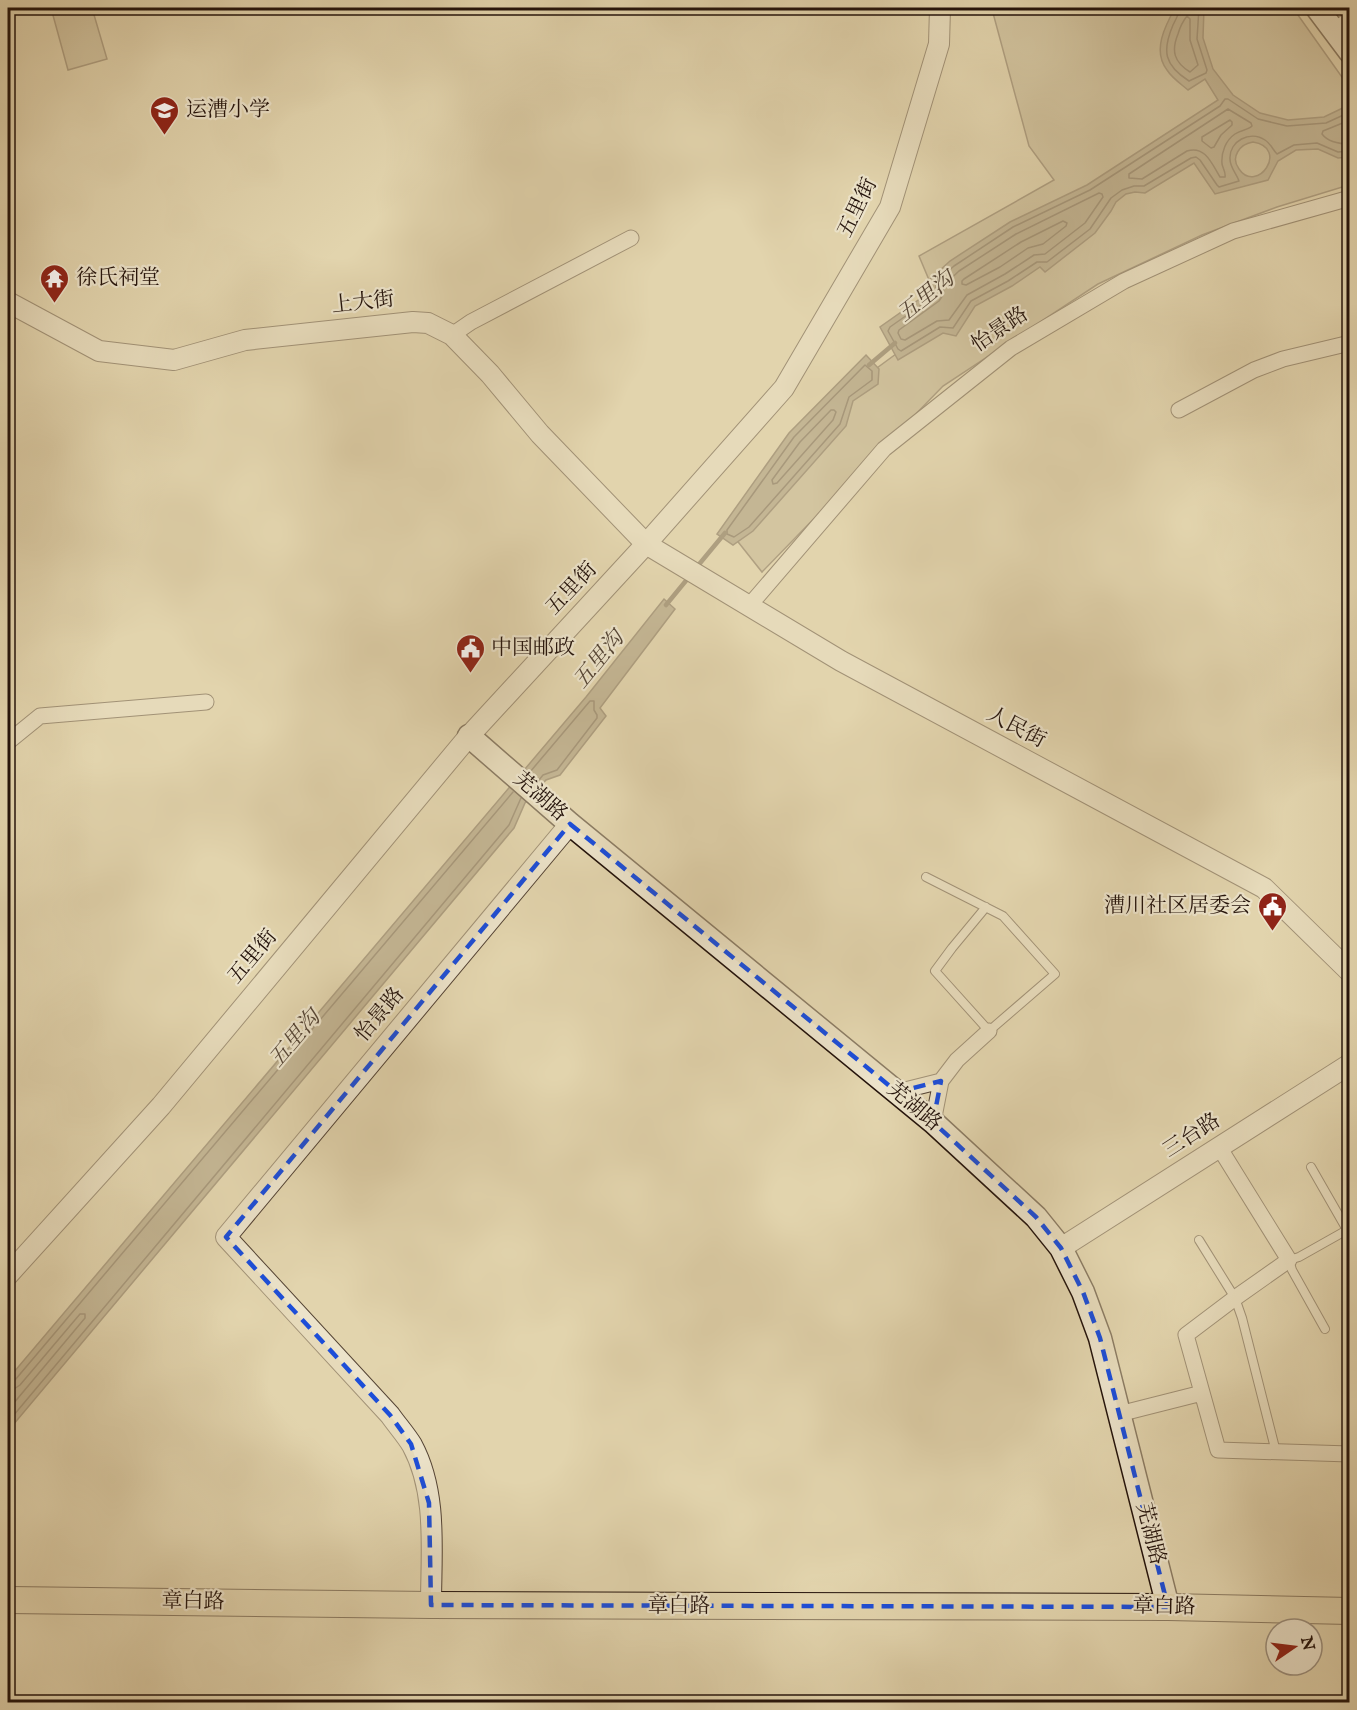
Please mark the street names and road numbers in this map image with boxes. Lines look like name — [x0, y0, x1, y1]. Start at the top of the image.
street label: 五里街 — [832, 174, 884, 242]
street label: 上大街 — [330, 286, 396, 320]
street label: 怡景路 — [966, 301, 1034, 359]
street label: 五里街 — [541, 557, 603, 621]
street label: 人民街 — [982, 701, 1050, 755]
street label: 芜湖路 — [507, 766, 573, 828]
street label: 五里街 — [222, 924, 284, 990]
street label: 怡景路 — [349, 982, 411, 1048]
street label: 芜湖路 — [881, 1076, 947, 1138]
street label: 三台路 — [1158, 1108, 1226, 1164]
street label: 芜湖路 — [1129, 1500, 1171, 1568]
street label: 章白路 — [161, 1588, 225, 1616]
street label: 章白路 — [648, 1593, 711, 1620]
street label: 章白路 — [1132, 1593, 1196, 1621]

